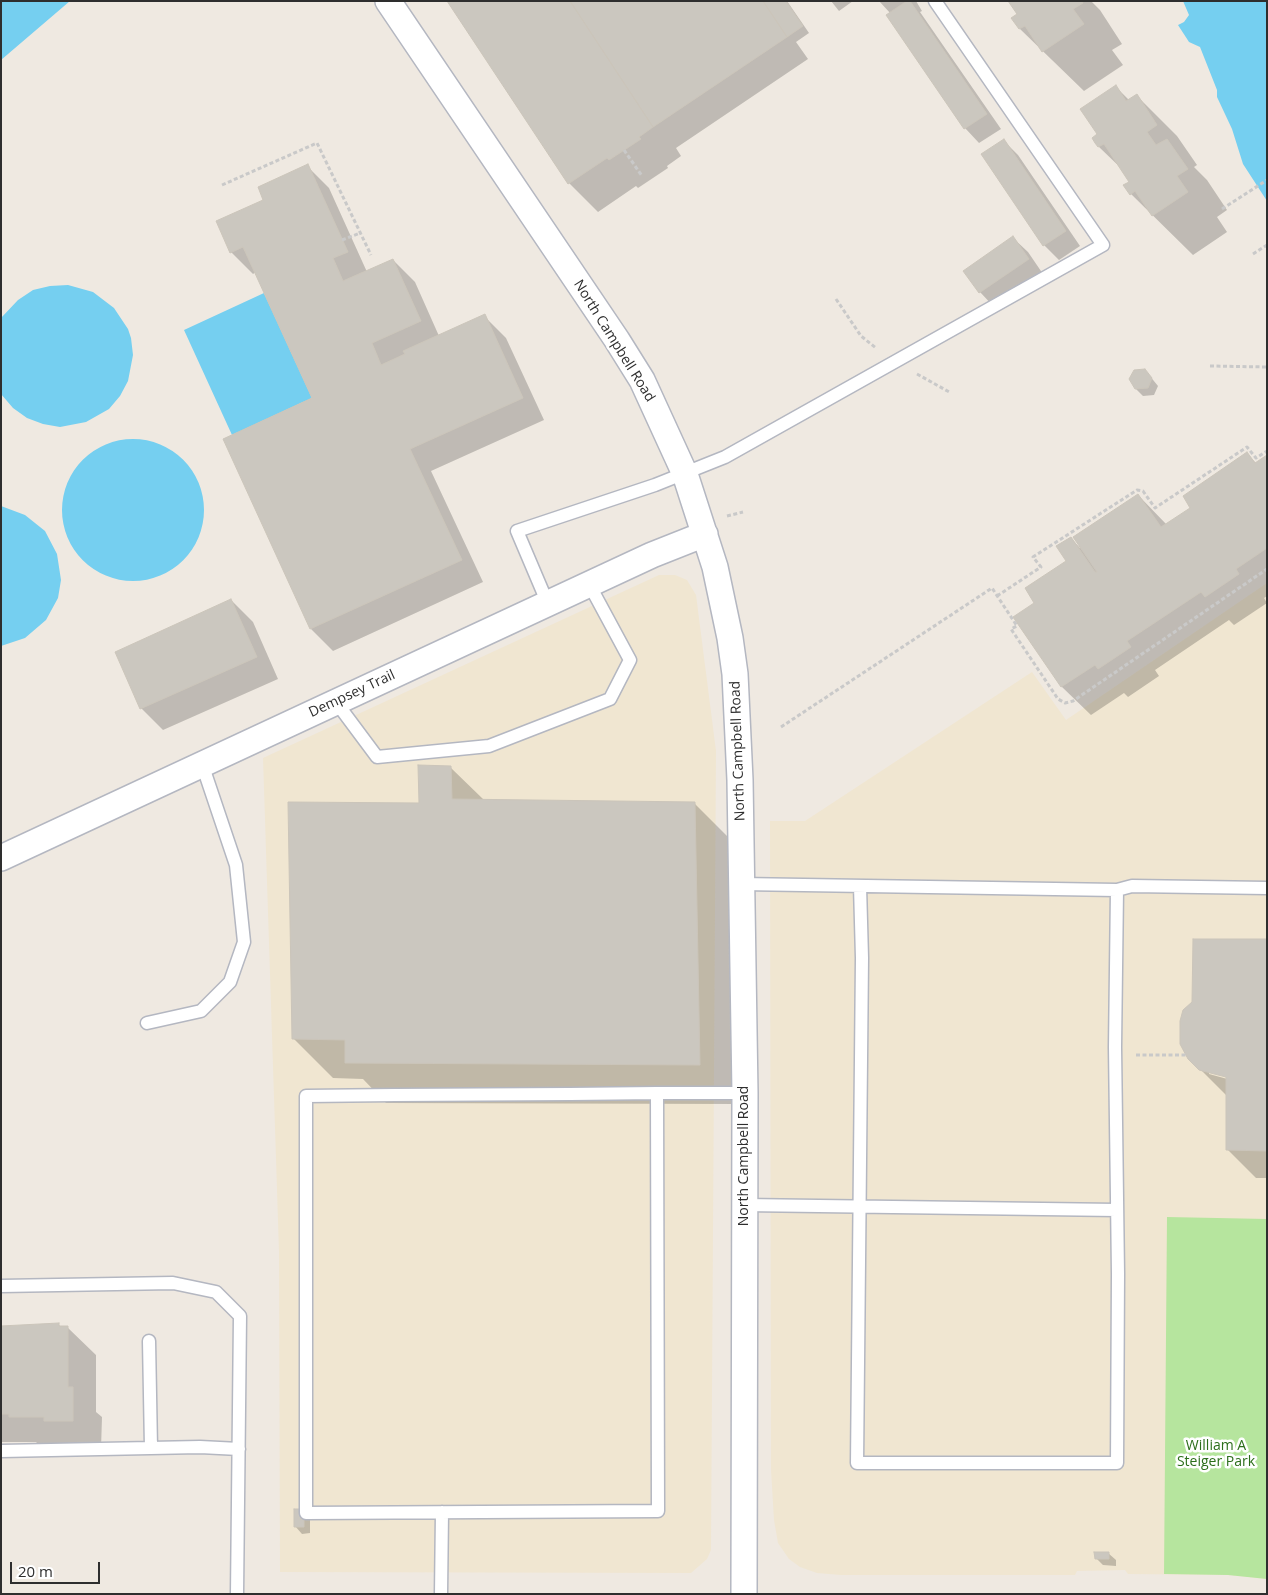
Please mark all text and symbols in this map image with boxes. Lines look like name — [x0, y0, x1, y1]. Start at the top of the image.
street label: North Campbell Road — [570, 277, 658, 405]
street label: Dempsey Trail — [306, 667, 398, 721]
street label: North Campbell Road — [727, 680, 749, 822]
street label: North Campbell Road — [736, 1086, 752, 1226]
park label: William A Steiger Park — [1177, 1438, 1255, 1470]
scale bar — [12, 1552, 102, 1584]
text: 20 m — [18, 1561, 53, 1581]

